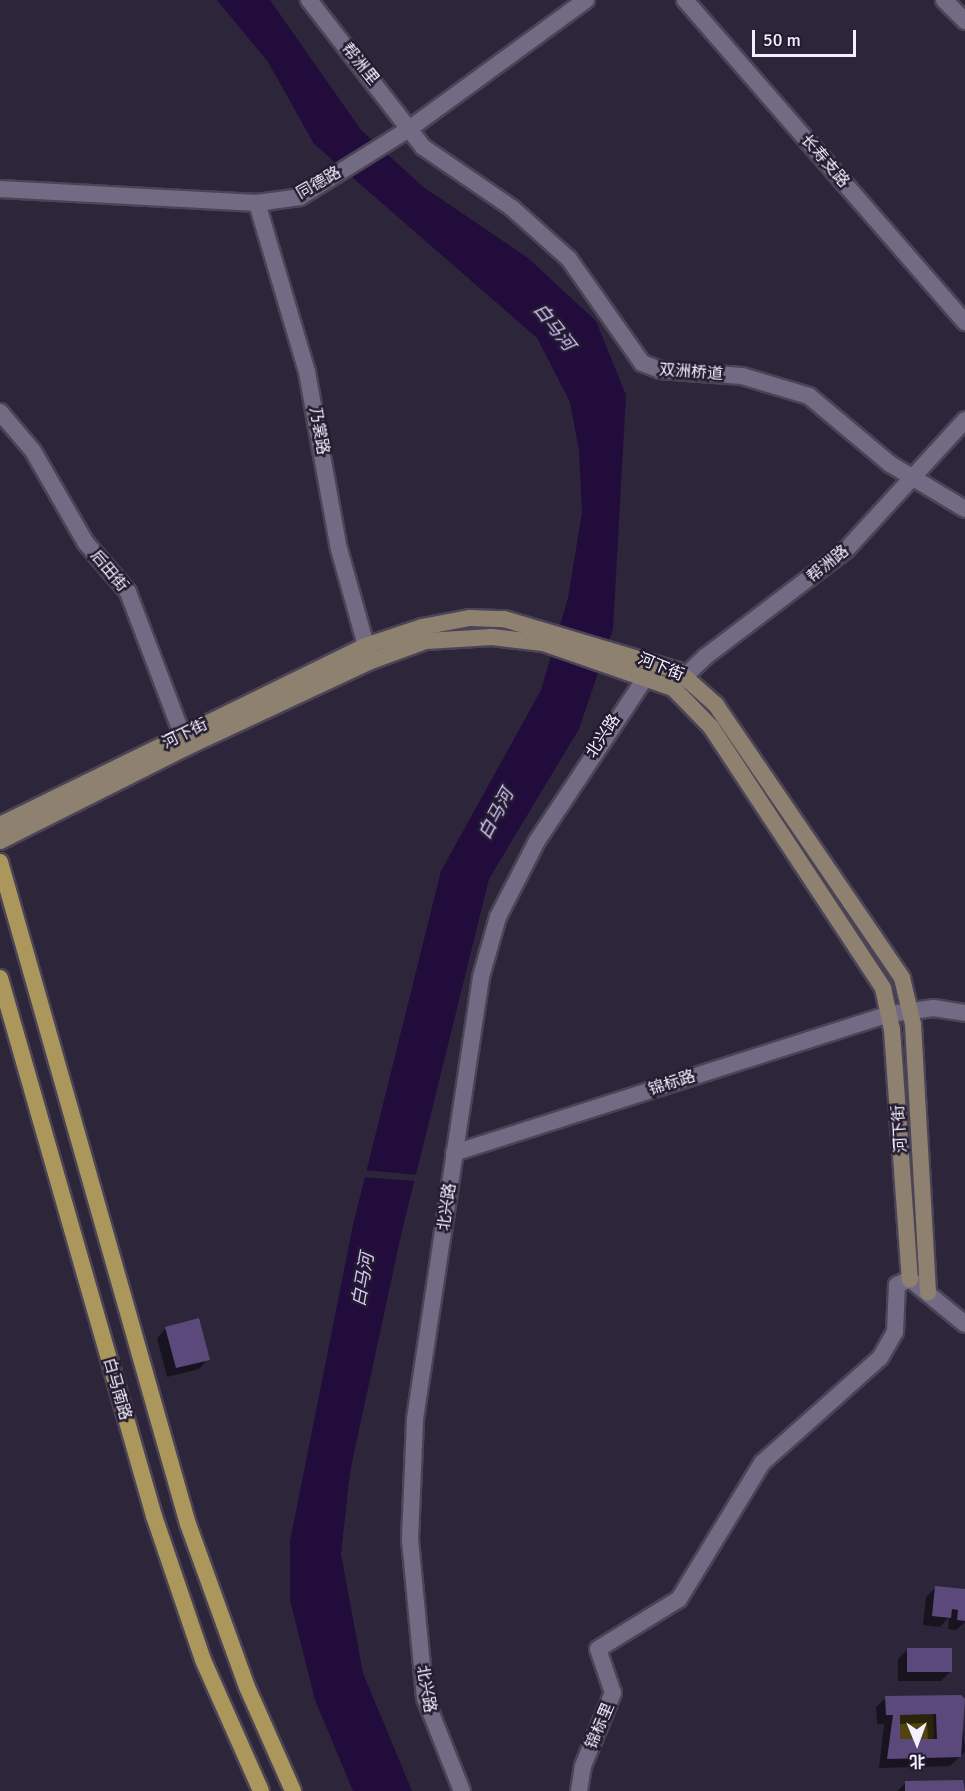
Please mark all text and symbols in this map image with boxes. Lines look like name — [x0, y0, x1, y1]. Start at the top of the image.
scale bar — [755, 18, 858, 56]
text: 50 m — [763, 29, 801, 51]
street label: 帮洲里 — [337, 39, 383, 89]
street label: 长寿支路 — [797, 131, 853, 191]
street label: 同德路 — [293, 163, 345, 203]
water label: 白马河 — [529, 299, 579, 355]
street label: 双洲桥道 — [658, 360, 724, 384]
street label: 乃裳路 — [305, 406, 333, 456]
street label: 帮洲路 — [803, 541, 853, 587]
street label: 后田街 — [86, 546, 132, 596]
street label: 河下街 — [635, 649, 687, 685]
street label: 北兴路 — [582, 711, 624, 761]
street label: 河下街 — [159, 715, 211, 753]
water label: 白马河 — [474, 785, 518, 843]
street label: 锦标路 — [646, 1066, 698, 1100]
street label: 河下街 — [889, 1104, 911, 1154]
street label: 北兴路 — [434, 1182, 460, 1232]
water label: 白马河 — [348, 1252, 378, 1308]
street label: 白马南路 — [99, 1356, 135, 1422]
street label: 北兴路 — [412, 1664, 440, 1714]
street label: 锦标里 — [582, 1700, 618, 1752]
north arrow — [887, 1713, 947, 1773]
text: 北 — [909, 1751, 926, 1771]

